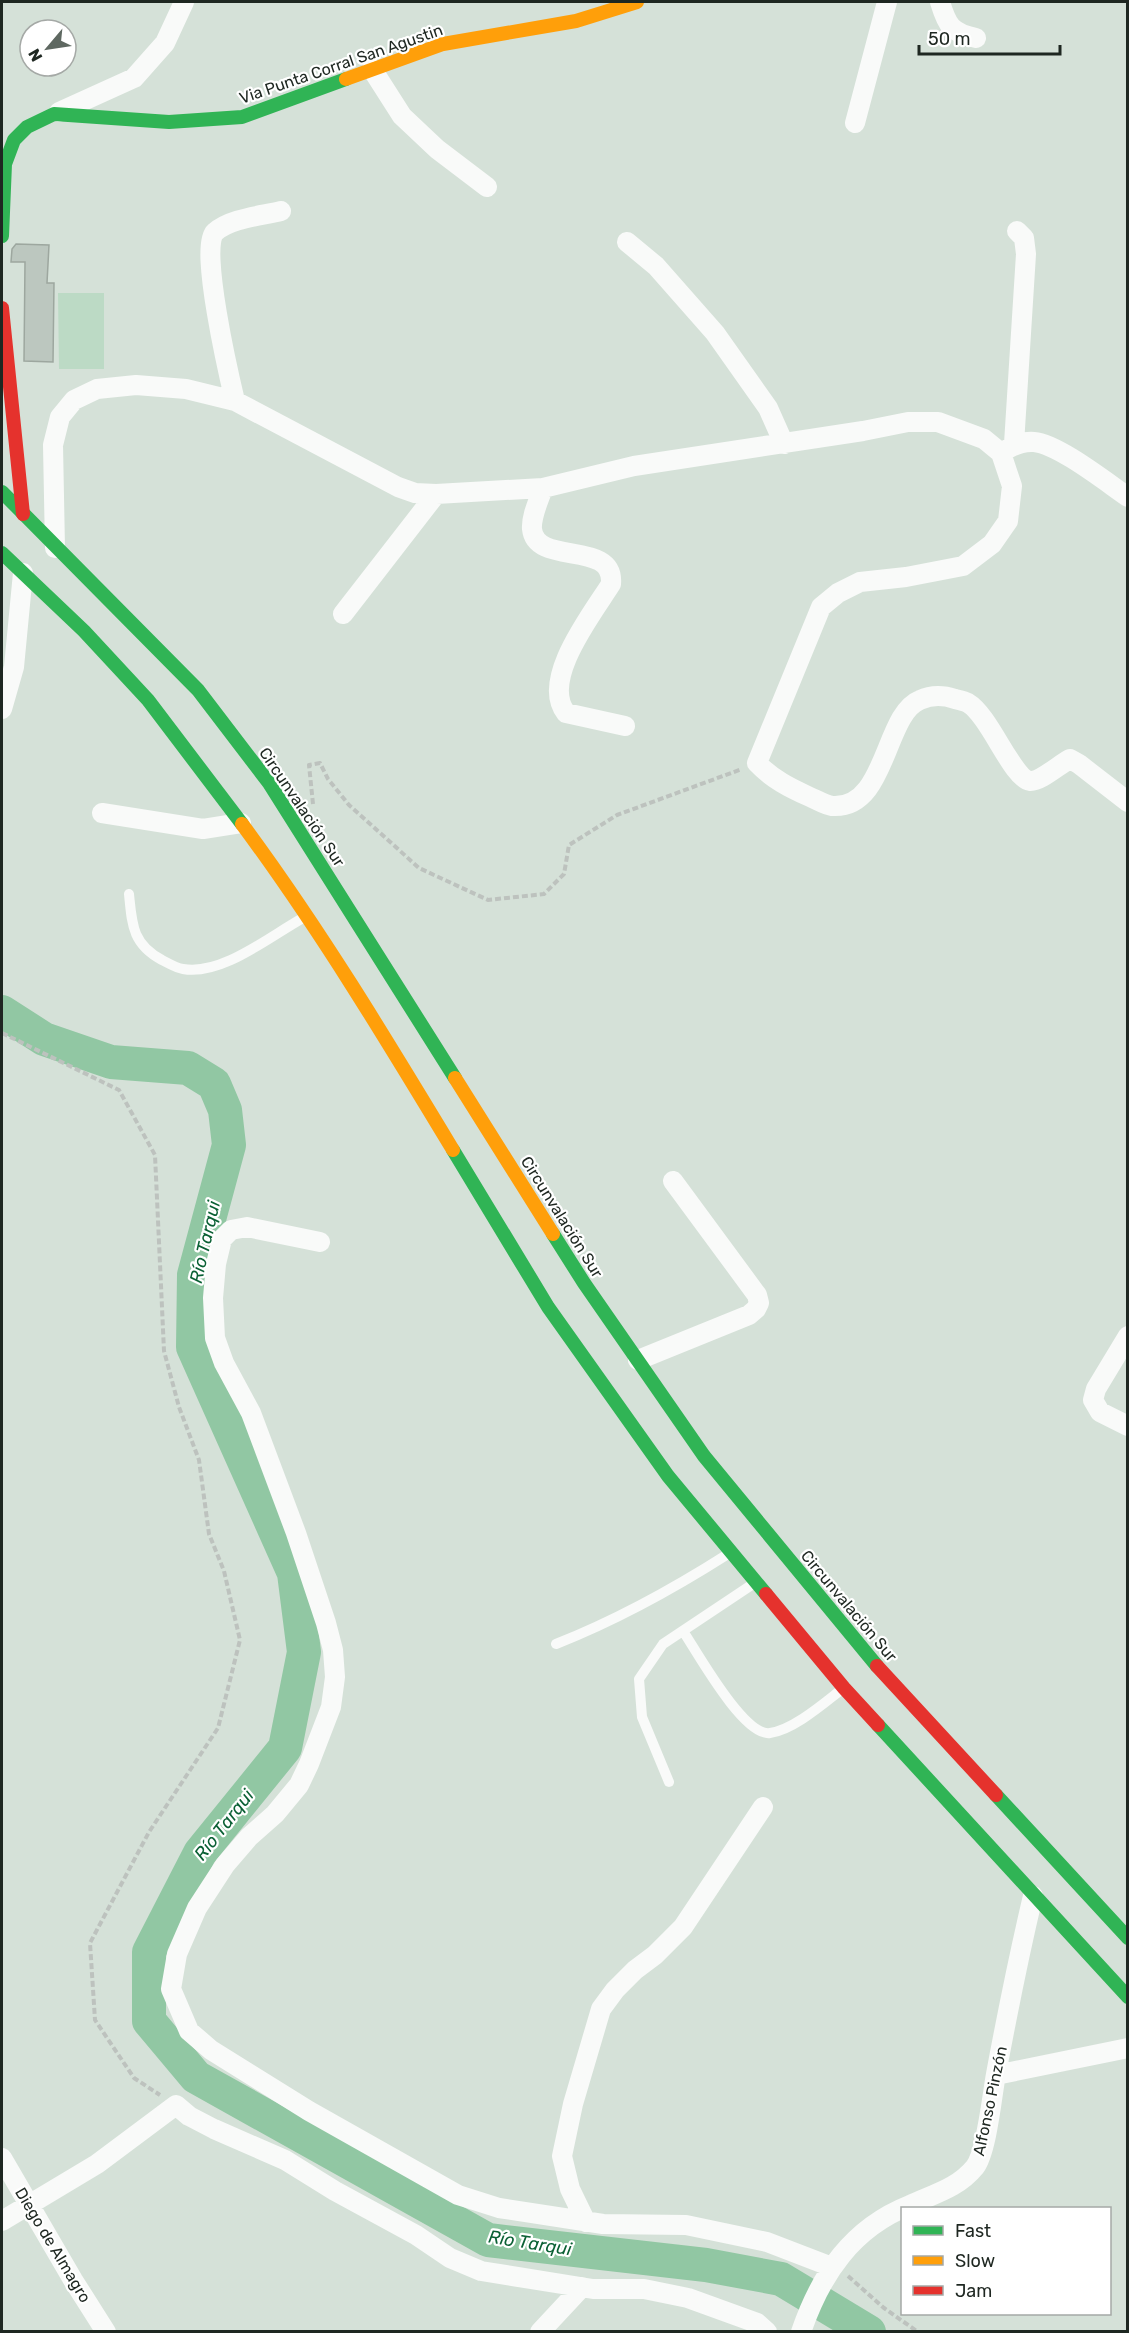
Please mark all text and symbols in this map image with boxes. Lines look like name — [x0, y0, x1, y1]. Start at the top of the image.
north arrow — [18, 18, 78, 78]
scale bar — [919, 18, 1060, 56]
street label: Via Punta Corral San Agustin — [237, 20, 445, 108]
text: 50 m — [928, 28, 971, 50]
text: N — [24, 45, 46, 65]
street label: Circunvalación Sur — [255, 744, 349, 870]
street label: Circunvalación Sur — [517, 1153, 607, 1281]
water label: Río Tarqui — [185, 1198, 225, 1285]
street label: Circunvalación Sur — [797, 1546, 901, 1666]
water label: Río Tarqui — [189, 1785, 259, 1865]
street label: Alfonso Pinzón — [969, 2044, 1011, 2158]
street label: Diego de Almagro — [11, 2184, 95, 2306]
legend — [901, 2207, 1111, 2315]
text: Fast — [955, 2220, 991, 2242]
water label: Río Tarqui — [487, 2226, 574, 2261]
text: Slow — [955, 2250, 995, 2272]
text: Jam — [955, 2280, 992, 2302]

